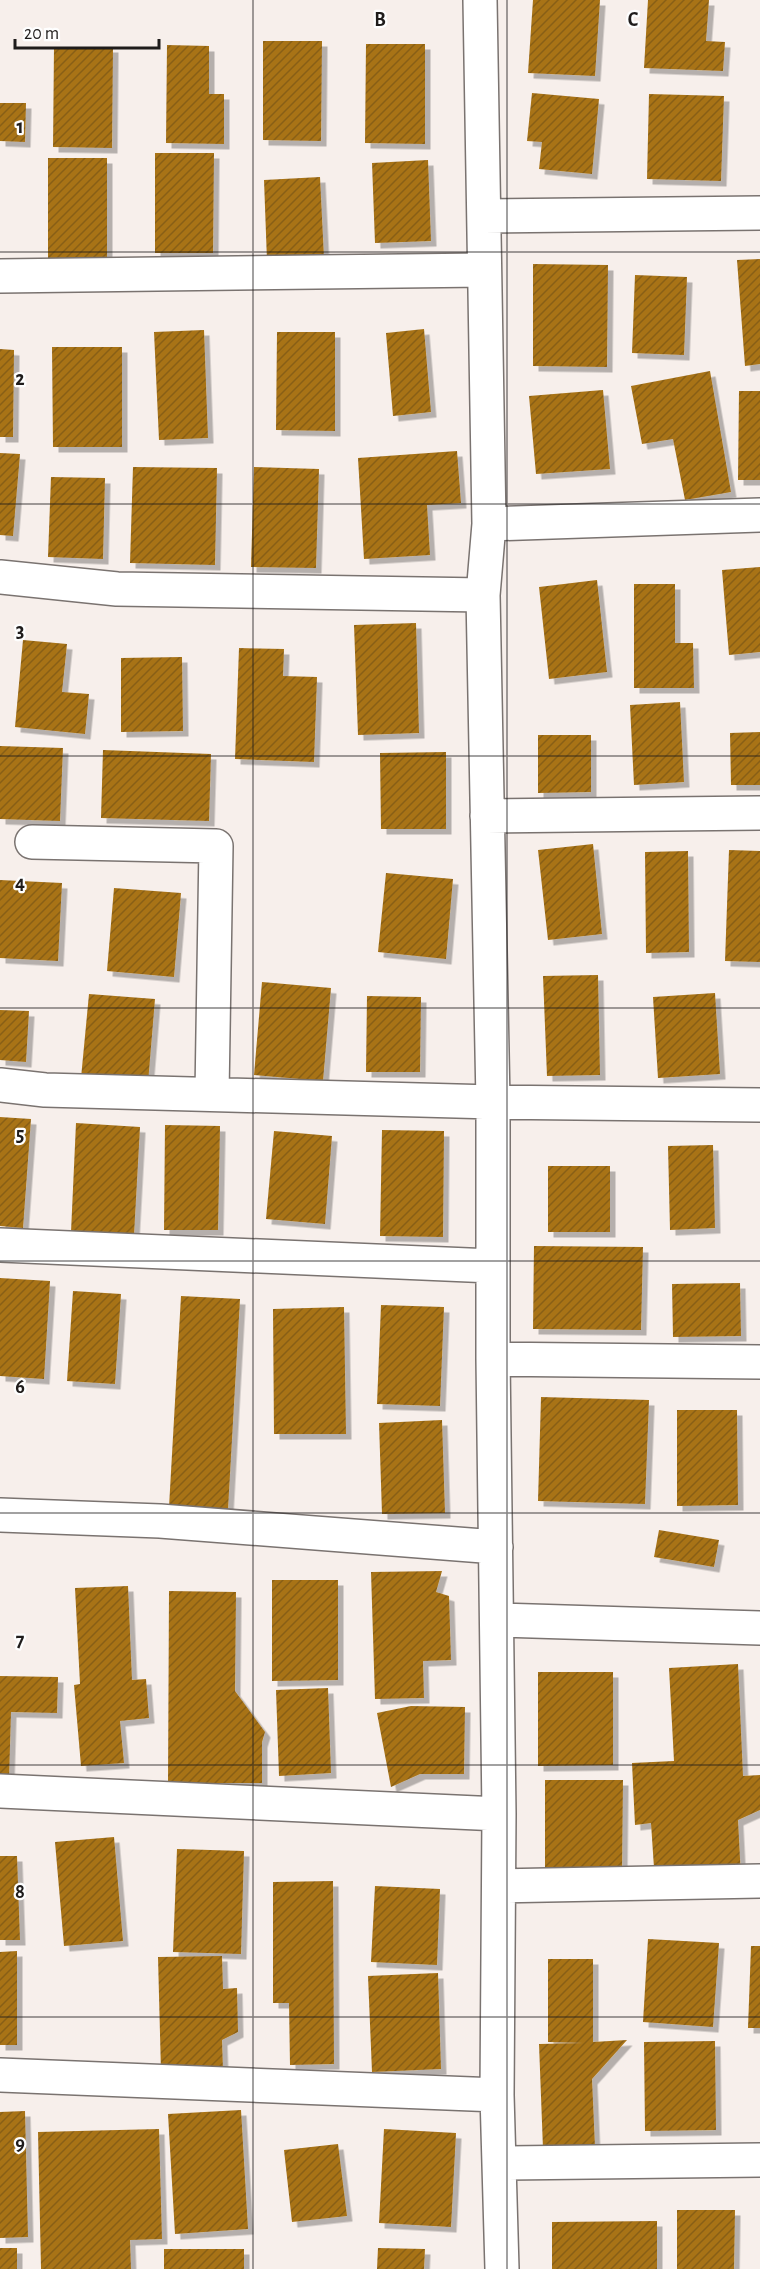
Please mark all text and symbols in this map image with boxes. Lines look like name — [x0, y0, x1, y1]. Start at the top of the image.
text: B — [374, 10, 386, 30]
text: C — [628, 10, 639, 30]
scale bar — [15, 12, 159, 50]
text: 20 m — [24, 25, 59, 43]
text: 1 — [16, 117, 24, 137]
text: 2 — [15, 369, 25, 389]
text: 3 — [16, 621, 24, 641]
text: 4 — [15, 873, 25, 893]
text: 5 — [16, 1125, 24, 1145]
text: 6 — [15, 1377, 25, 1397]
text: 7 — [16, 1630, 25, 1650]
text: 8 — [15, 1882, 25, 1902]
text: 9 — [15, 2134, 25, 2154]

